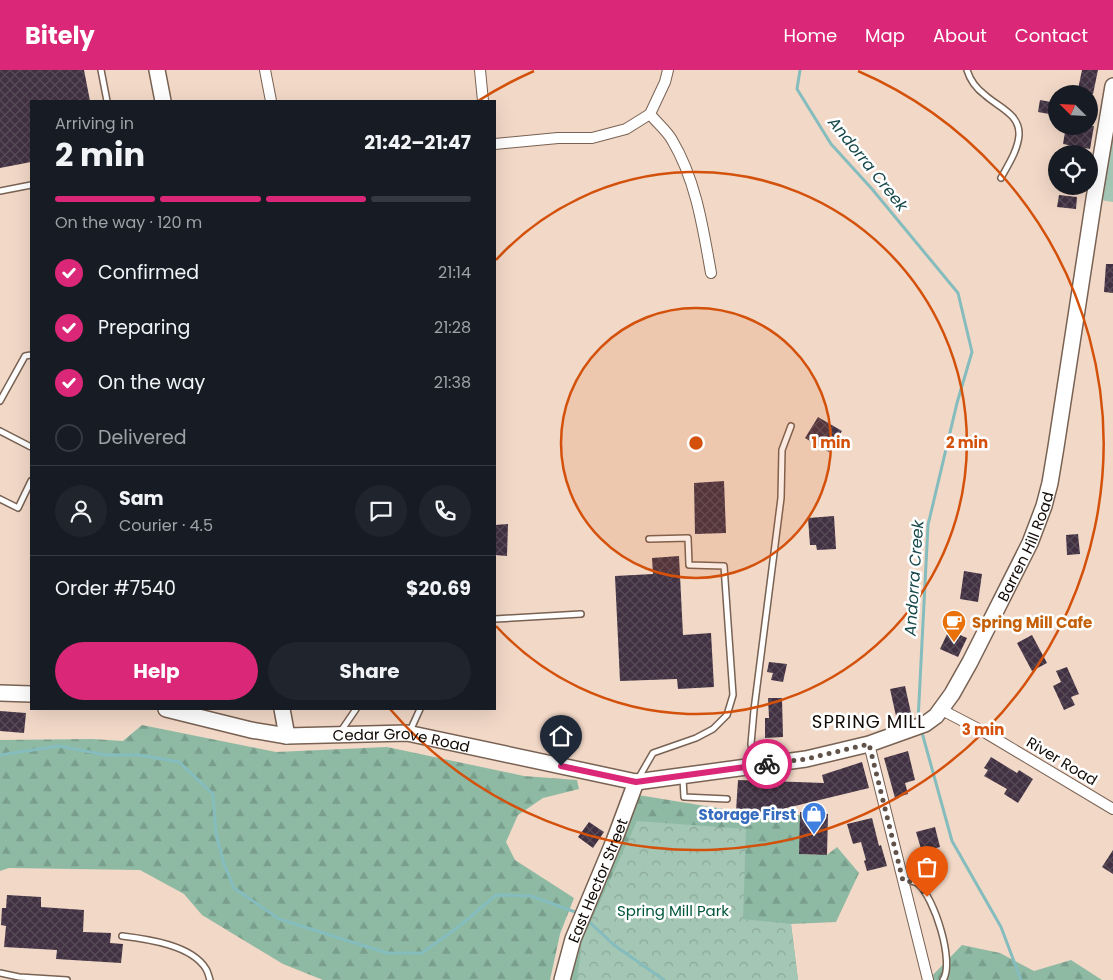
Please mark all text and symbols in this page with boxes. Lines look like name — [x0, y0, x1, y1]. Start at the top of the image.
text: Bitely — [25, 19, 95, 52]
text: Home — [783, 23, 837, 48]
text: Map — [865, 23, 905, 48]
text: About — [933, 23, 987, 48]
text: Contact — [1015, 23, 1088, 48]
north arrow — [1048, 85, 1098, 135]
map controls — [1048, 85, 1098, 195]
water label: Andorra Creek — [822, 111, 914, 217]
text: Arriving in — [55, 112, 134, 135]
text: 21:42–21:47 — [364, 129, 471, 156]
text: 2 min — [55, 132, 145, 177]
button: locate — [1048, 145, 1098, 195]
text: On the way · 120 m — [55, 211, 202, 234]
icon: check — [55, 259, 83, 287]
text: Confirmed — [98, 259, 199, 286]
text: 21:14 — [438, 261, 471, 284]
icon: check — [55, 314, 83, 342]
text: Preparing — [98, 314, 190, 341]
text: 21:28 — [434, 316, 471, 339]
icon: check — [55, 369, 83, 397]
text: On the way — [98, 369, 205, 396]
text: 21:38 — [434, 371, 471, 394]
text: Delivered — [98, 424, 187, 451]
text: 1 min — [811, 432, 851, 453]
text: 2 min — [946, 432, 988, 453]
centre of rings — [687, 434, 705, 452]
button: person — [55, 485, 107, 537]
text: Sam — [119, 485, 164, 512]
button: chat — [355, 485, 407, 537]
button: phone — [419, 485, 471, 537]
street label: Barren Hill Road — [992, 489, 1058, 605]
text: Courier · 4.5 — [119, 514, 213, 537]
water label: Andorra Creek — [898, 519, 930, 638]
text: Order #7540 — [55, 575, 176, 602]
text: $20.69 — [406, 575, 471, 602]
cafe icon: Spring Mill Cafe — [941, 609, 967, 643]
place label: Spring Mill Cafe — [972, 612, 1092, 633]
button: Help — [55, 642, 258, 700]
button: Share — [268, 642, 471, 700]
district label: SPRING MILL — [812, 709, 926, 734]
pin — [540, 715, 582, 766]
text: 3 min — [962, 719, 1004, 740]
street label: Cedar Grove Road — [332, 722, 472, 757]
icon: home — [547, 722, 575, 750]
street label: River Road — [1023, 732, 1101, 790]
courier — [742, 739, 792, 789]
icon: bike — [753, 750, 781, 778]
shop icon: Storage First — [801, 801, 827, 835]
place label: Storage First — [698, 804, 796, 825]
street label: East Hector Street — [562, 815, 632, 946]
pin — [906, 846, 948, 897]
icon: bag — [913, 853, 941, 881]
park label: Spring Mill Park — [617, 900, 729, 921]

